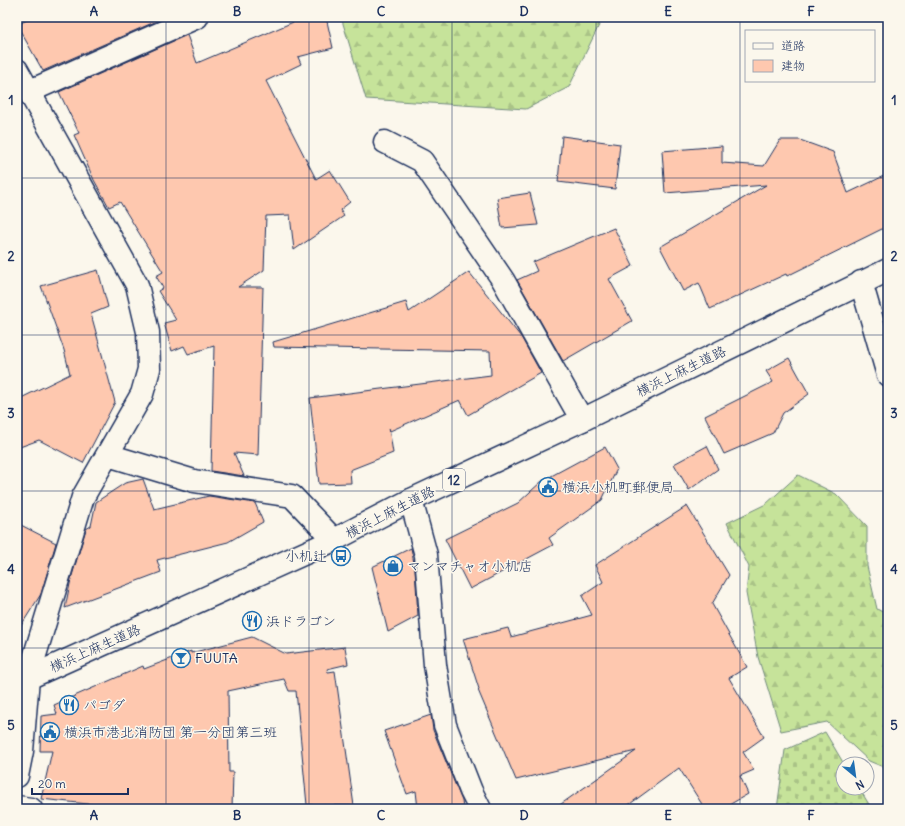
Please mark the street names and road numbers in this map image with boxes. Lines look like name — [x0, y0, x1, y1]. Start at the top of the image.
street label: 横浜上麻生道路 — [633, 341, 729, 401]
road number: 12 — [443, 469, 465, 491]
street label: 横浜上麻生道路 — [342, 482, 438, 542]
street label: 横浜上麻生道路 — [47, 620, 143, 676]

